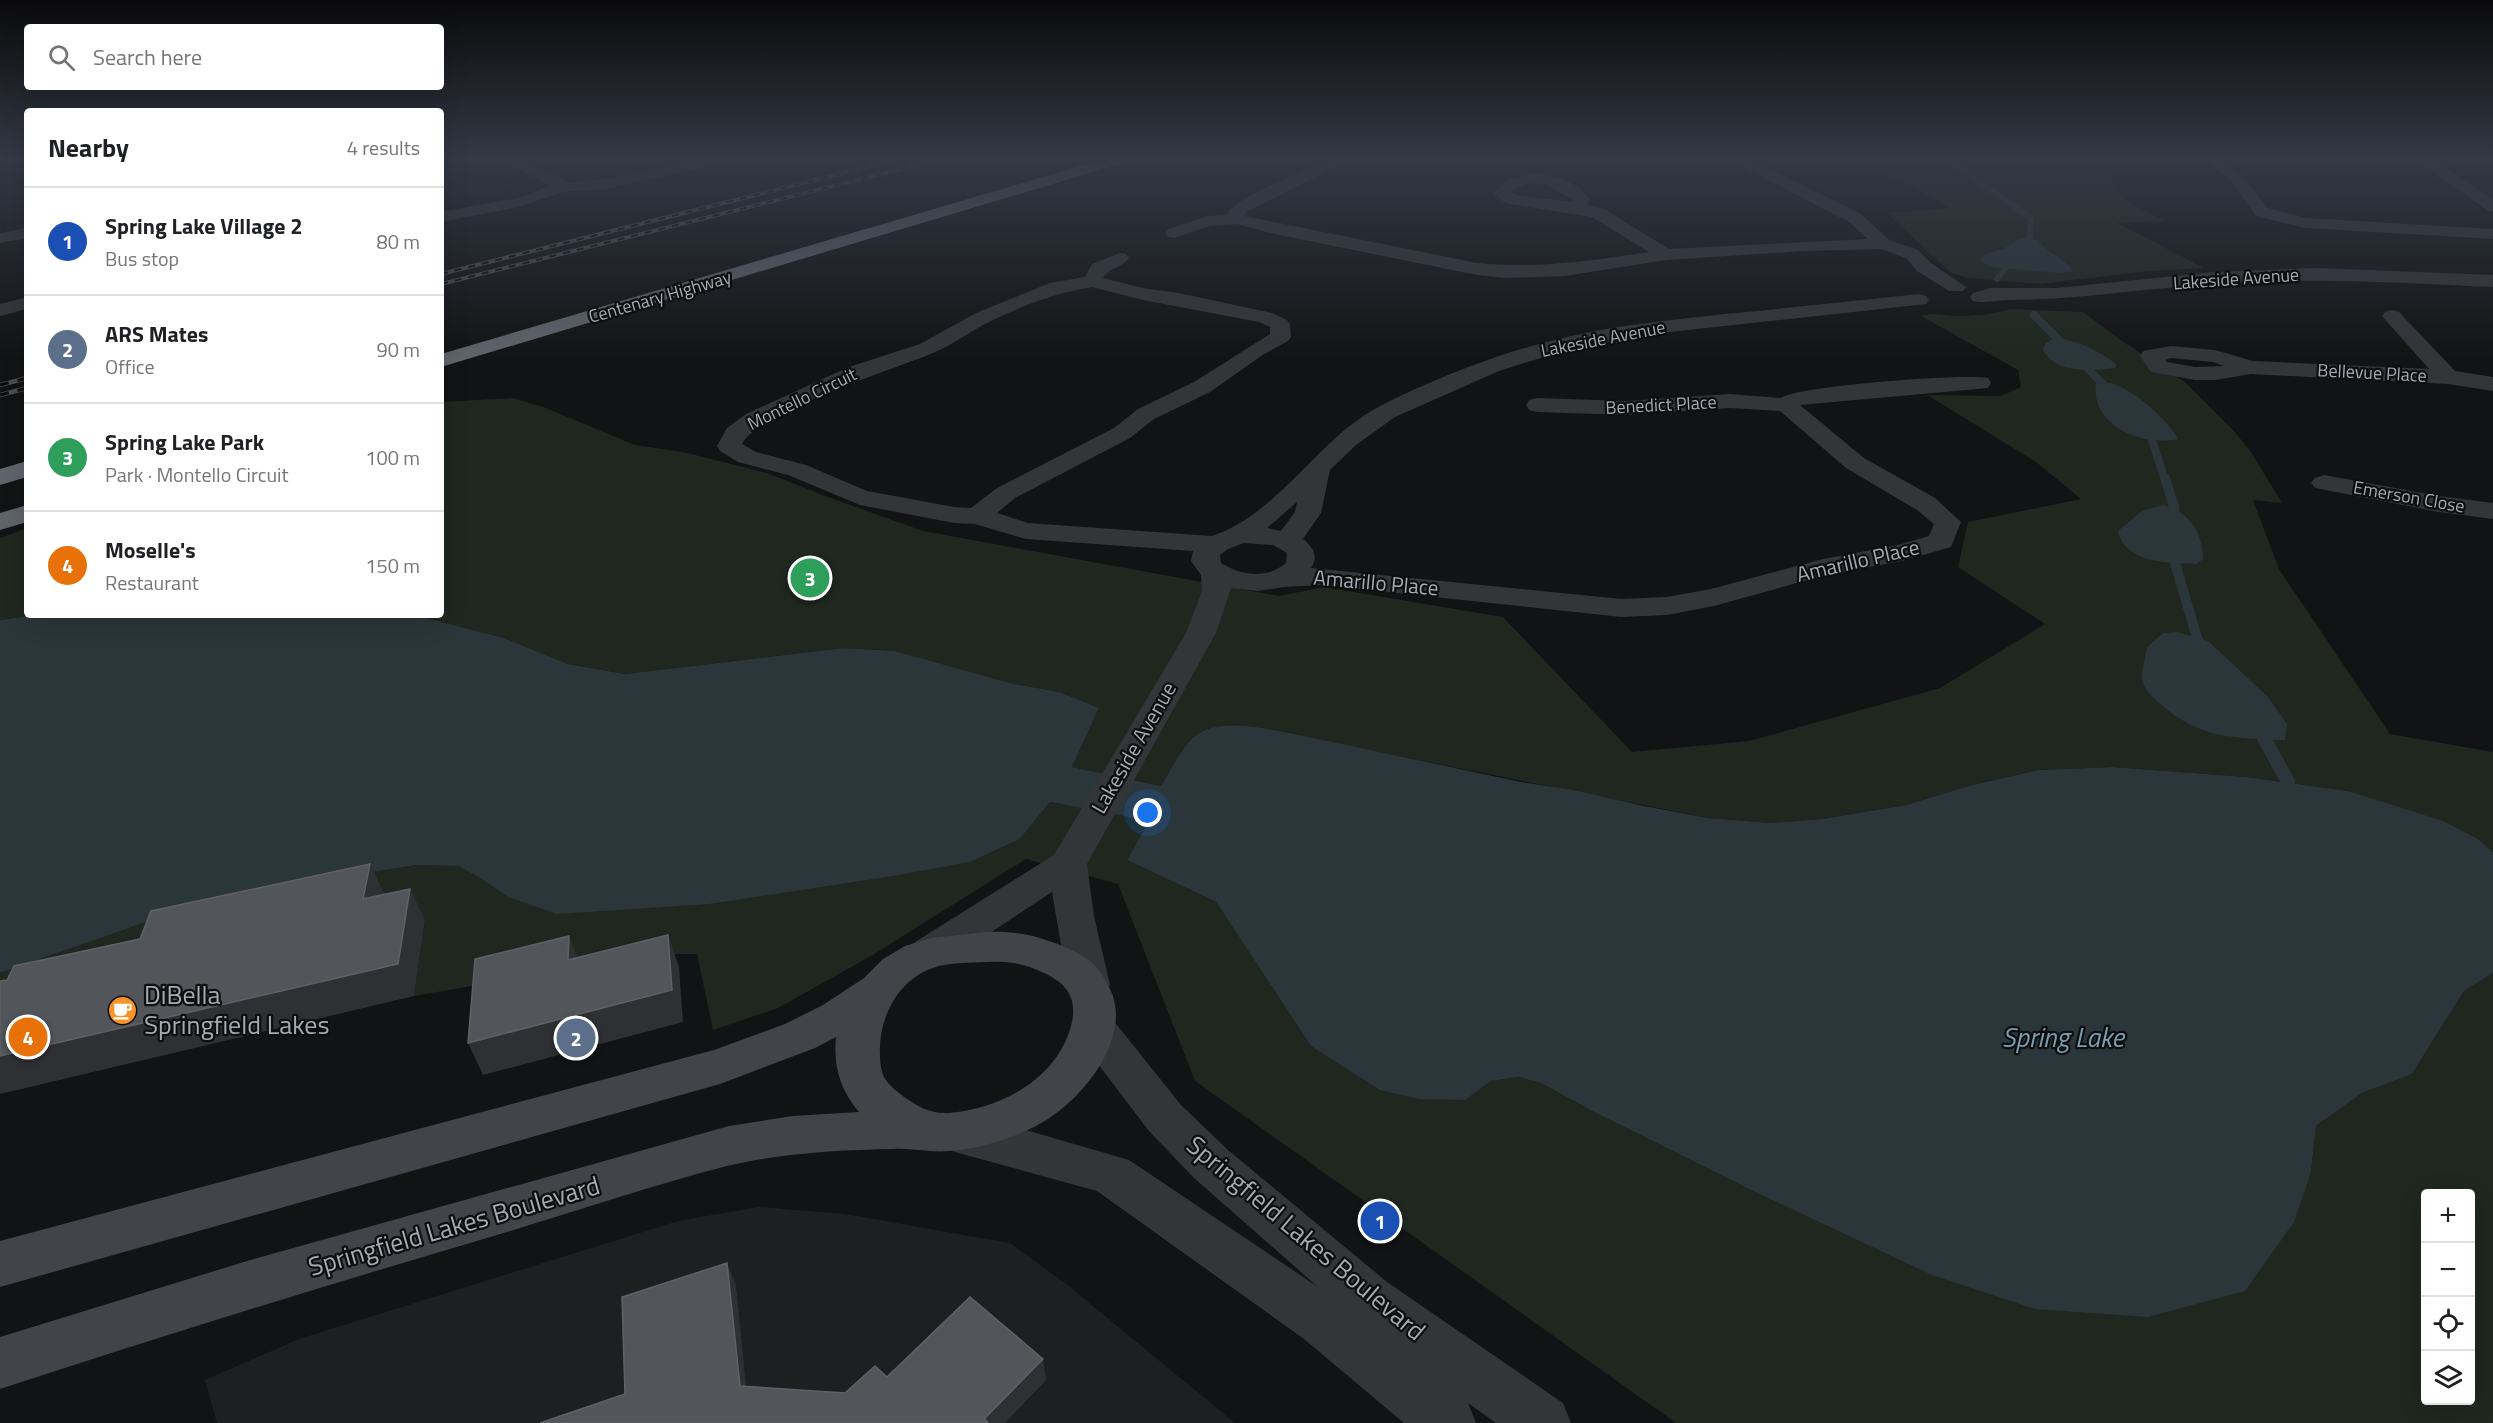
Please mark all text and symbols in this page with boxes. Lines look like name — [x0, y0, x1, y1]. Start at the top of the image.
search box — [24, 24, 444, 90]
text: Search here — [93, 40, 202, 74]
icon: search — [45, 41, 78, 74]
text: Nearby — [48, 128, 129, 167]
text: 4 results — [347, 132, 420, 163]
text: Spring Lake Village 2 — [105, 209, 303, 243]
text: 1 — [62, 226, 73, 257]
text: 80 m — [376, 226, 420, 257]
text: Bus stop — [105, 243, 179, 274]
street label: Lakeside Avenue — [2172, 261, 2300, 296]
street label: Centenary Highway — [585, 263, 735, 330]
street label: Lakeside Avenue — [1538, 313, 1667, 364]
text: ARS Mates — [105, 317, 208, 351]
text: 2 — [62, 334, 73, 365]
text: 90 m — [376, 334, 420, 365]
text: Office — [105, 351, 155, 382]
street label: Bellevue Place — [2317, 356, 2427, 389]
street label: Montello Circuit — [742, 360, 862, 437]
street label: Benedict Place — [1605, 388, 1717, 421]
text: Spring Lake Park — [105, 425, 264, 459]
text: 3 — [62, 442, 73, 473]
text: 100 m — [365, 442, 420, 473]
text: Park · Montello Circuit — [105, 459, 288, 490]
street label: Emerson Close — [2351, 473, 2467, 520]
street label: Amarillo Place — [1793, 530, 1922, 590]
text: Moselle's — [105, 533, 196, 567]
text: 4 — [62, 550, 73, 581]
text: 150 m — [365, 550, 420, 581]
pin: 3 — [790, 556, 830, 600]
street label: Amarillo Place — [1312, 561, 1440, 603]
text: Restaurant — [105, 567, 199, 598]
street label: Lakeside Avenue — [1082, 676, 1184, 819]
your location — [1133, 798, 1162, 827]
place label: DiBella Springfield Lakes — [144, 975, 330, 1044]
cafe icon: DiBella Springfield Lakes — [107, 994, 139, 1026]
pin: 4 — [9, 1014, 48, 1060]
pin: 2 — [556, 1016, 596, 1060]
water label: Spring Lake — [2002, 1016, 2126, 1057]
street label: Springfield Lakes Boulevard — [1178, 1126, 1434, 1349]
street label: Springfield Lakes Boulevard — [304, 1165, 604, 1286]
map controls — [2421, 1189, 2475, 1405]
button: + — [2421, 1189, 2475, 1243]
pin: 1 — [1360, 1198, 1400, 1244]
button: − — [2421, 1243, 2475, 1297]
button: locate — [2421, 1297, 2475, 1351]
button: layers — [2421, 1351, 2475, 1405]

